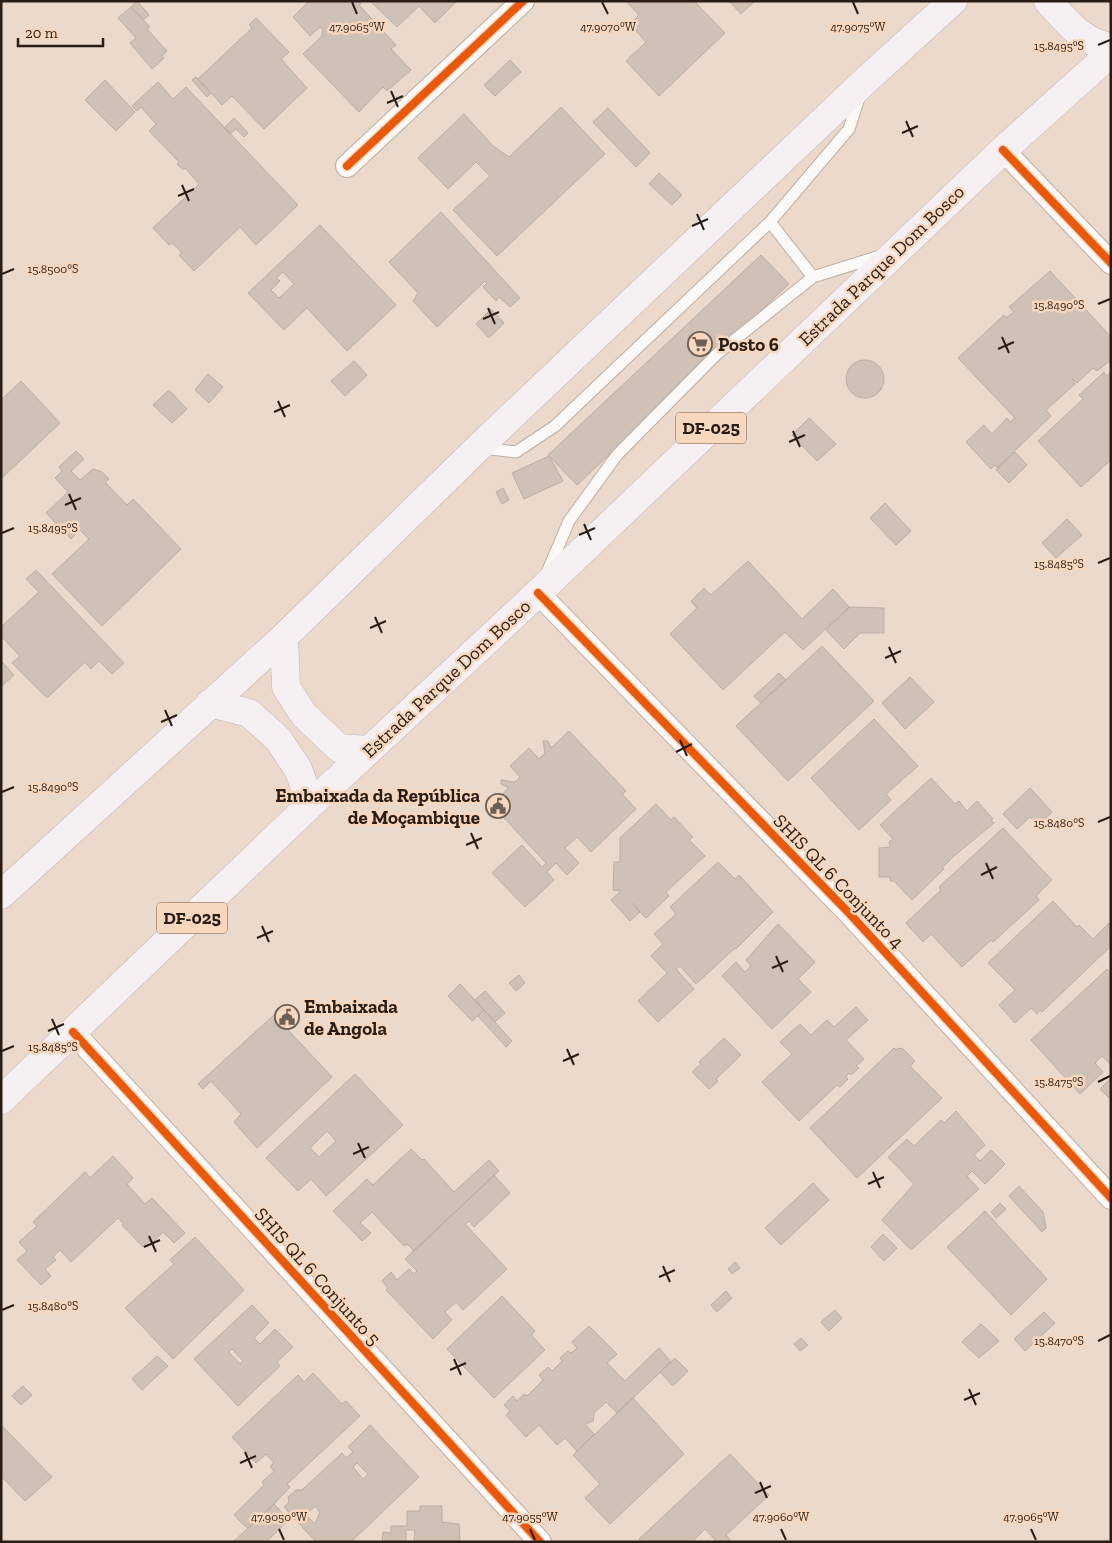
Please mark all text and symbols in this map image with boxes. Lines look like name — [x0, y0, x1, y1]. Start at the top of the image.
scale bar — [18, 15, 102, 47]
text: 47.9065°W — [329, 20, 386, 34]
text: 47.9070°W — [580, 20, 637, 34]
text: 47.9075°W — [831, 20, 886, 34]
text: 20 m — [25, 24, 58, 42]
text: 15.8495°S — [1034, 39, 1084, 53]
street label: Estrada Parque Dom Bosco — [794, 180, 969, 351]
text: 15.8500°S — [28, 262, 78, 276]
text: 15.8490°S — [1034, 298, 1084, 312]
supermarket icon: Posto 6 — [687, 331, 713, 357]
place label: Posto 6 — [718, 333, 779, 356]
road number: DF-025 — [676, 412, 746, 443]
text: 15.8495°S — [28, 521, 78, 535]
text: 15.8485°S — [1034, 557, 1084, 571]
street label: Estrada Parque Dom Bosco — [357, 594, 535, 762]
text: 15.8490°S — [28, 780, 78, 794]
place label: Embaixada da República de Moçambique — [275, 784, 480, 829]
public building icon: Embaixada da República de Moçambique — [485, 793, 511, 819]
street label: SHIS QL 6 Conjunto 4 — [769, 809, 909, 953]
text: 15.8480°S — [1034, 816, 1084, 830]
road number: DF-025 — [157, 902, 227, 934]
place label: Embaixada de Angola — [304, 995, 398, 1040]
public building icon: Embaixada de Angola — [274, 1004, 300, 1030]
text: 15.8485°S — [28, 1040, 78, 1054]
text: 15.8475°S — [1035, 1075, 1083, 1089]
street label: SHIS QL 6 Conjunto 5 — [250, 1203, 386, 1350]
text: 15.8480°S — [28, 1299, 78, 1313]
text: 15.8470°S — [1034, 1334, 1084, 1348]
text: 47.9050°W — [251, 1510, 308, 1524]
text: 47.9055°W — [502, 1510, 559, 1524]
text: 47.9060°W — [753, 1510, 810, 1524]
text: 47.9065°W — [1003, 1510, 1060, 1524]

